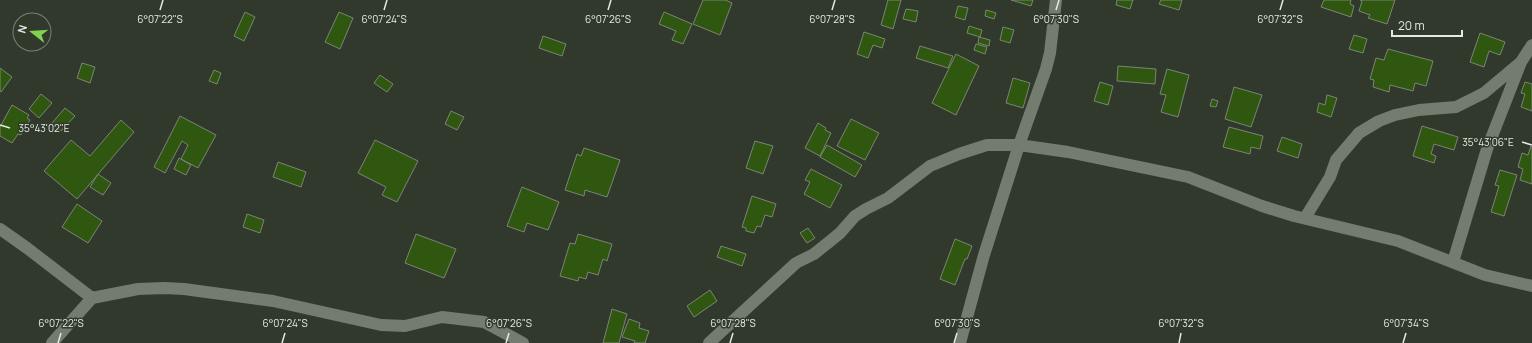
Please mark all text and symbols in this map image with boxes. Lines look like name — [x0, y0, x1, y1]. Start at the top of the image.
north arrow — [12, 12, 52, 52]
text: 6°07'22"S — [137, 12, 183, 26]
text: 6°07'24"S — [361, 12, 407, 26]
text: 6°07'26"S — [585, 12, 631, 26]
text: 6°07'28"S — [809, 12, 855, 26]
text: 6°07'30"S — [1033, 12, 1079, 26]
text: 6°07'32"S — [1257, 12, 1303, 26]
scale bar — [1392, 12, 1462, 38]
text: 20 m — [1398, 17, 1425, 34]
text: N — [14, 23, 30, 35]
text: 35°43'02"E — [19, 121, 70, 135]
text: 35°43'06"E — [1462, 135, 1514, 149]
text: 6°07'22"S — [38, 316, 84, 330]
text: 6°07'24"S — [262, 316, 308, 330]
text: 6°07'26"S — [486, 316, 532, 330]
text: 6°07'28"S — [710, 316, 756, 330]
text: 6°07'30"S — [934, 316, 980, 330]
text: 6°07'32"S — [1158, 316, 1204, 330]
text: 6°07'34"S — [1383, 316, 1429, 330]

